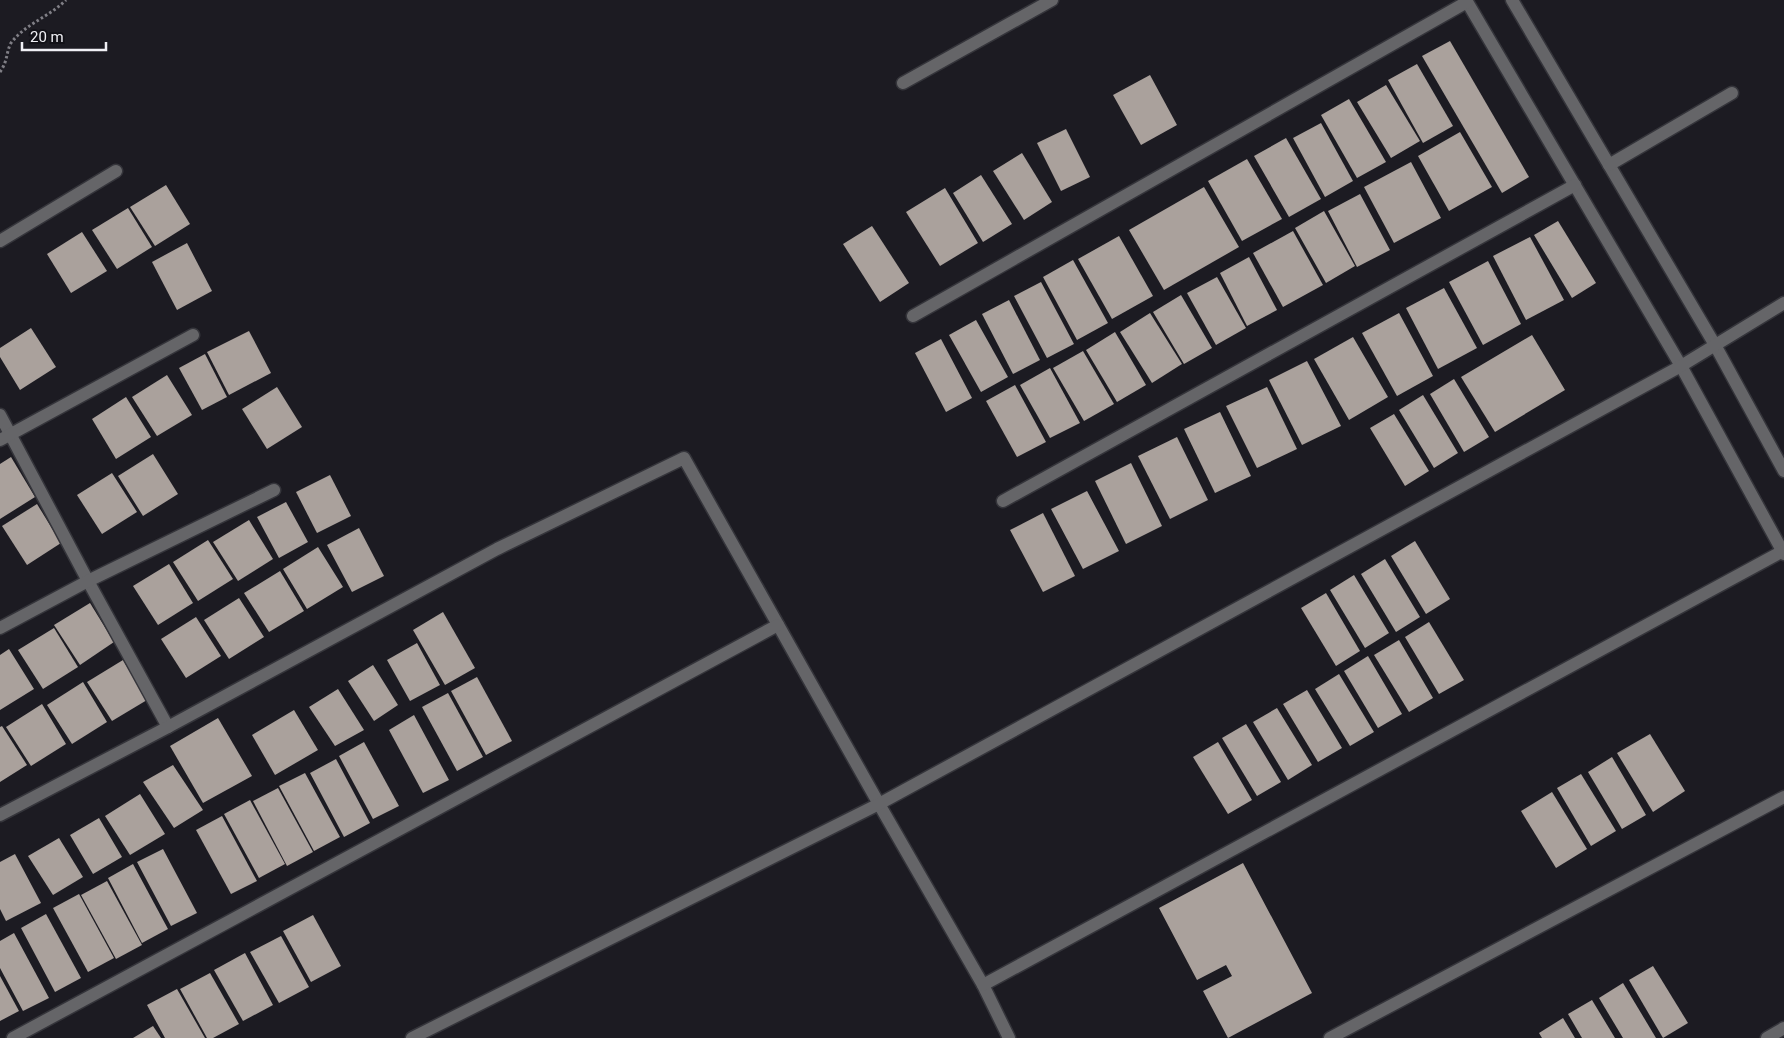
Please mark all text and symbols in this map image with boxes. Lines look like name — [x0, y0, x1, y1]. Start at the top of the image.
scale bar — [22, 20, 106, 52]
text: 20 m — [30, 28, 64, 46]

